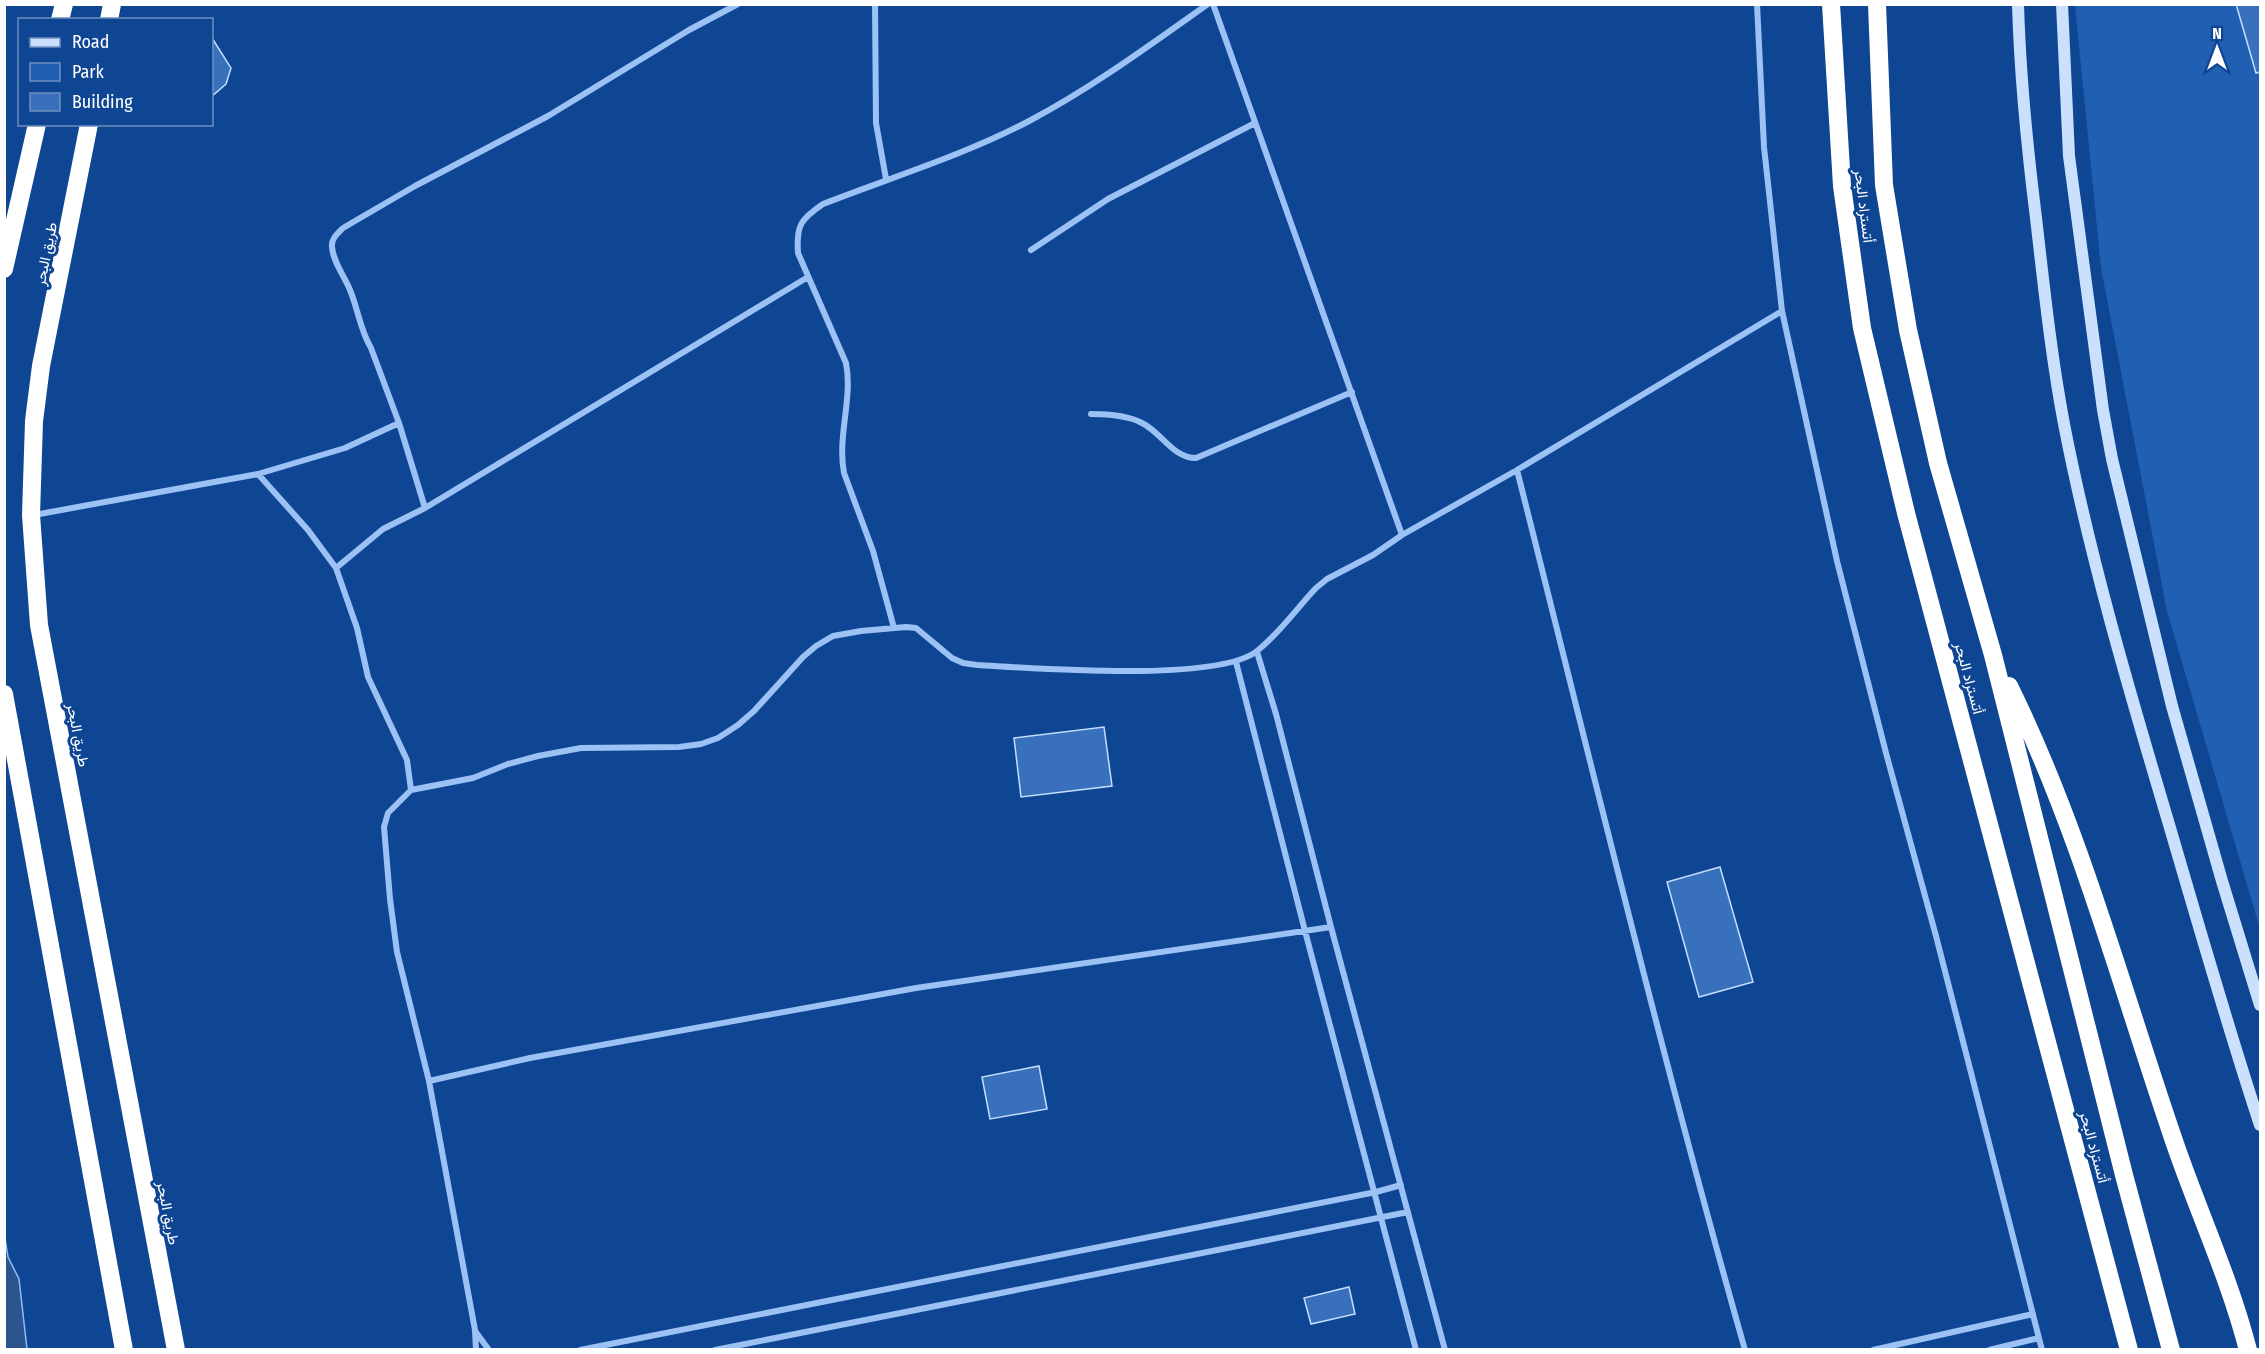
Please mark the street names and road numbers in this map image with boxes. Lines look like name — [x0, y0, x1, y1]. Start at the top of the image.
street label: أتستراد البحر — [1850, 167, 1878, 244]
street label: طريق البحر — [31, 220, 62, 288]
street label: أتستراد البحر — [1950, 639, 1987, 717]
street label: طريق البحر — [62, 701, 93, 769]
street label: أتستراد البحر — [2075, 1108, 2112, 1186]
street label: طريق البحر — [152, 1179, 183, 1247]

